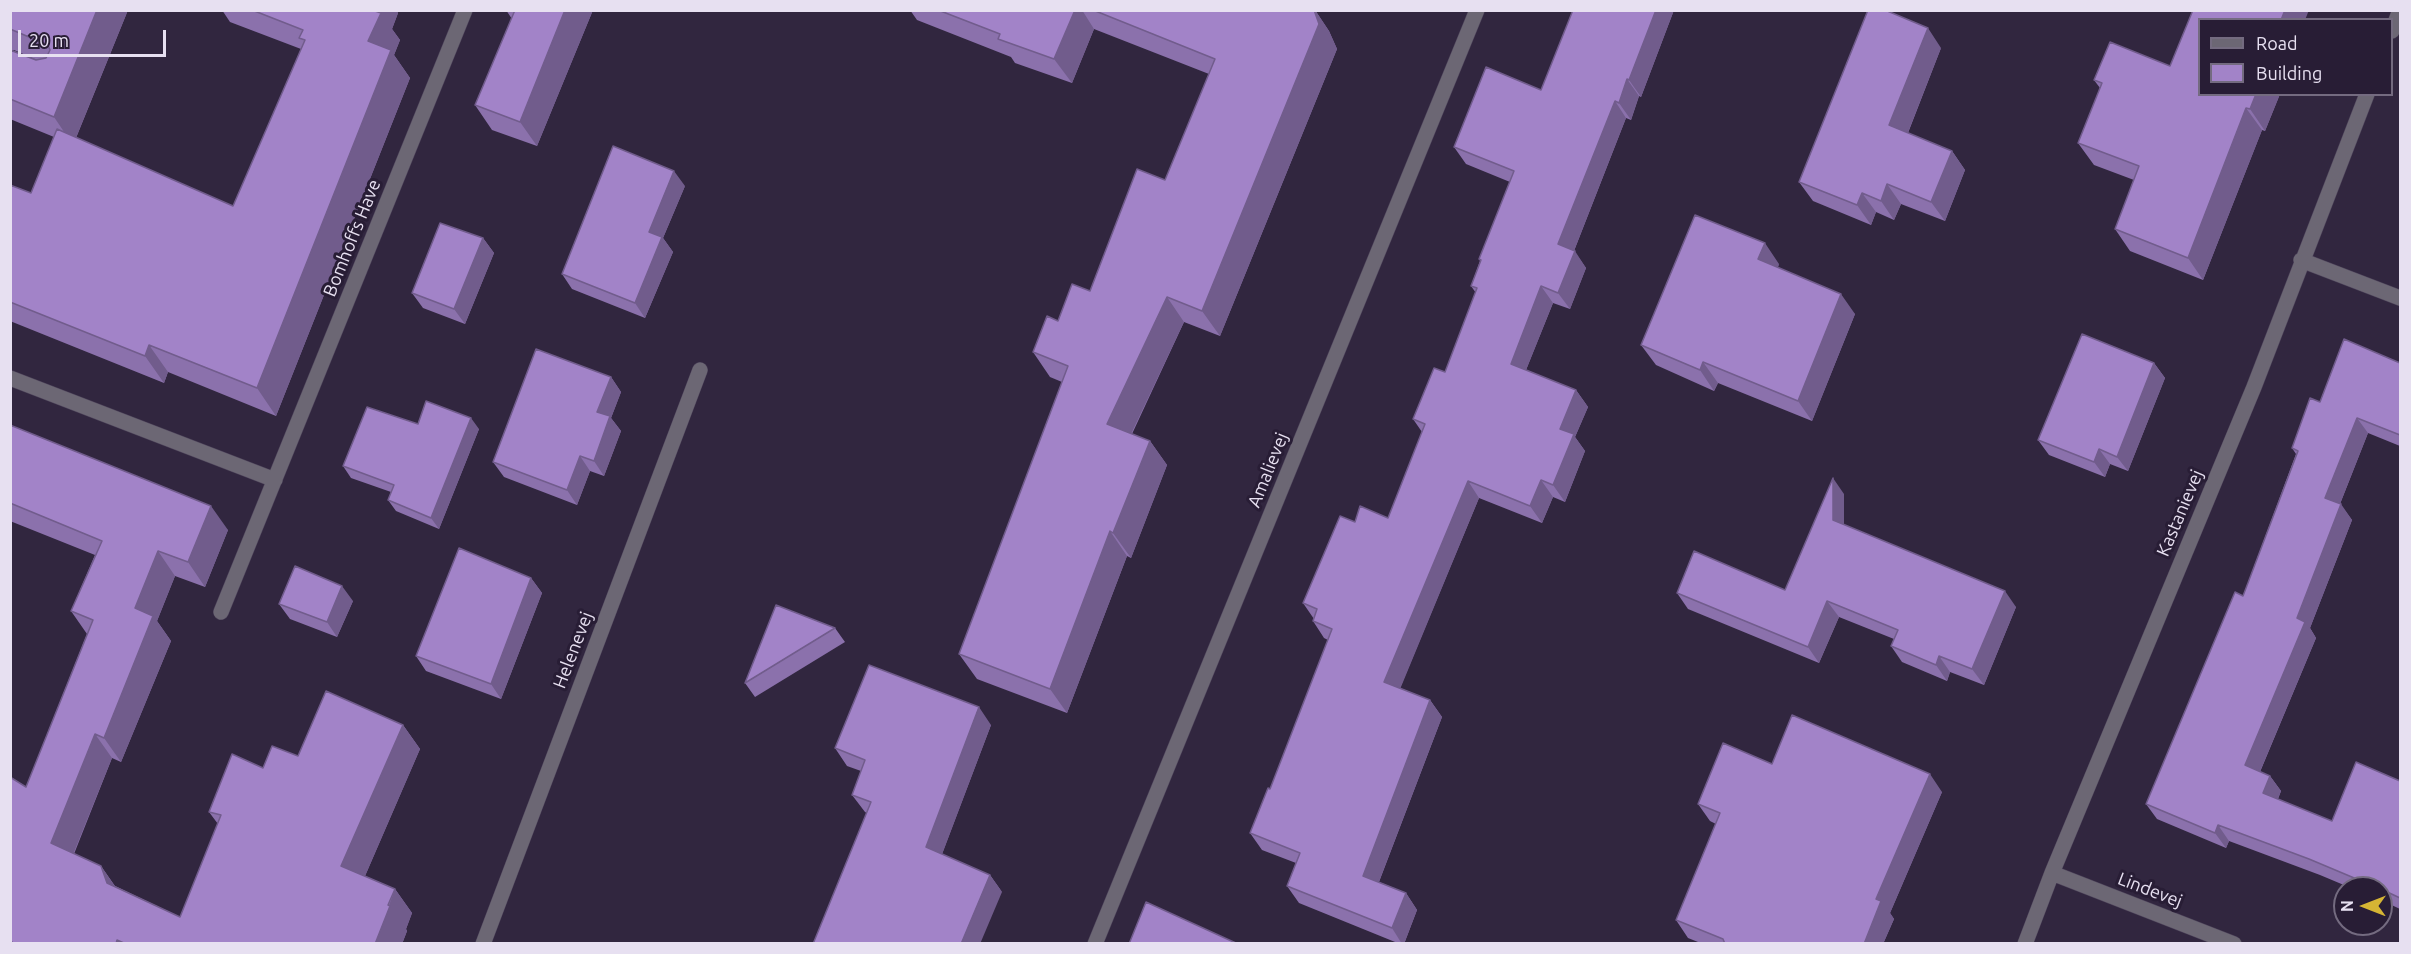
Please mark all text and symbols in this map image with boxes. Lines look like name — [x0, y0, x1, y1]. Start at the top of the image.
scale bar — [21, 18, 170, 56]
legend — [2198, 18, 2393, 96]
text: 20 m — [29, 30, 69, 50]
text: Road — [2256, 33, 2298, 53]
text: Building — [2256, 63, 2322, 83]
street label: Bomhoffs Have — [319, 176, 385, 300]
street label: Amalievej — [1243, 430, 1293, 510]
street label: Kastanievej — [2152, 466, 2208, 560]
street label: Helenevej — [549, 609, 597, 691]
street label: Lindevej — [2115, 868, 2185, 912]
north arrow — [2333, 876, 2393, 936]
text: N — [2338, 900, 2356, 912]

